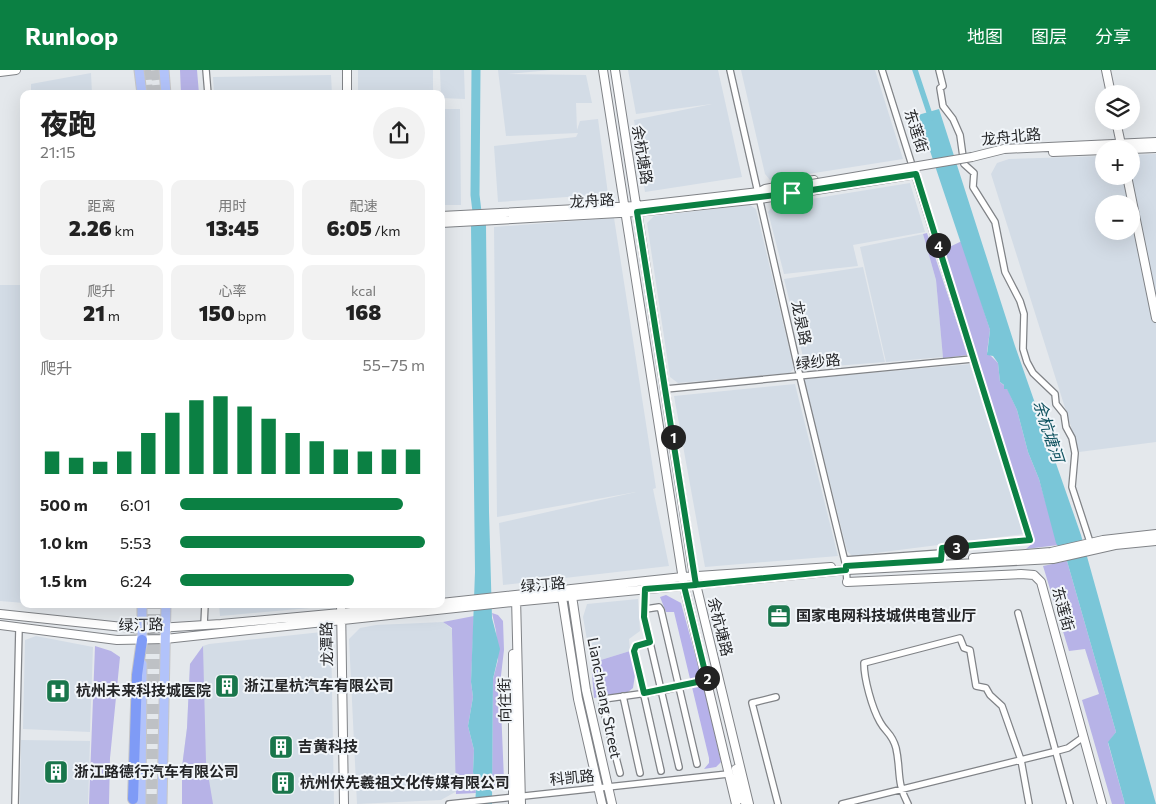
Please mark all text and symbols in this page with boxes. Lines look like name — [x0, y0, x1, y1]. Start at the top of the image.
text: Runloop — [25, 21, 118, 50]
text: 地图 — [967, 25, 1003, 47]
text: 图层 — [1031, 25, 1067, 47]
text: 分享 — [1095, 25, 1131, 47]
map controls — [1095, 85, 1140, 240]
button: layers — [1095, 85, 1140, 130]
text: 夜跑 — [40, 106, 96, 140]
button: share — [373, 107, 425, 159]
street label: 东莲街 — [901, 107, 932, 155]
street label: 余杭塘路 — [629, 124, 657, 186]
street label: 龙舟北路 — [980, 124, 1042, 148]
button: + — [1095, 140, 1140, 185]
text: 21:15 — [40, 142, 76, 161]
pin — [771, 172, 813, 214]
icon: arrive — [778, 179, 806, 207]
street label: 龙舟路 — [569, 190, 615, 210]
button: − — [1095, 195, 1140, 240]
text: 距离 — [88, 197, 116, 214]
text: 用时 — [219, 197, 247, 214]
text: 配速 — [350, 197, 378, 214]
text: 2.26 — [69, 215, 112, 240]
text: 13:45 — [206, 215, 259, 240]
text: 6:05 — [326, 215, 372, 240]
text: km — [112, 222, 134, 239]
text: /km — [372, 222, 401, 239]
pin: 4 — [926, 232, 950, 258]
text: 4 — [934, 237, 943, 254]
text: 爬升 — [88, 282, 116, 299]
text: 心率 — [219, 282, 247, 299]
text: kcal — [351, 282, 376, 299]
text: 168 — [346, 299, 382, 324]
street label: 龙泉路 — [788, 299, 815, 347]
text: 21 — [83, 300, 105, 325]
text: 150 — [199, 300, 235, 325]
text: m — [105, 307, 120, 324]
text: bpm — [235, 307, 266, 324]
street label: 绿纱路 — [795, 350, 841, 372]
text: 55–75 m — [363, 355, 425, 374]
text: 爬升 — [40, 358, 72, 377]
water label: 余杭塘河 — [1031, 397, 1069, 467]
pin: 1 — [660, 424, 686, 450]
text: 1 — [670, 429, 677, 446]
text: 500 m — [40, 495, 88, 514]
text: 6:01 — [120, 495, 151, 514]
text: 1.0 km — [40, 533, 88, 552]
text: 5:53 — [120, 533, 151, 552]
pin: 3 — [944, 534, 968, 560]
text: 3 — [952, 539, 961, 556]
text: 1.5 km — [40, 571, 87, 590]
text: 6:24 — [120, 571, 152, 590]
street label: 绿汀路 — [520, 573, 566, 595]
street label: 东莲街 — [1049, 585, 1078, 633]
street label: 余杭塘路 — [705, 595, 737, 658]
office icon: 国家电网科技城供电营业厅 — [766, 603, 792, 629]
place label: 国家电网科技城供电营业厅 — [796, 606, 976, 624]
street label: 绿汀路 — [118, 615, 164, 633]
street label: 龙潭路 — [317, 621, 335, 667]
street label: Lianchuang Street — [584, 636, 626, 760]
pin: 2 — [694, 666, 720, 690]
text: 2 — [704, 670, 711, 687]
building icon: 浙江星杭汽车有限公司 — [214, 673, 240, 699]
place label: 浙江星杭汽车有限公司 — [244, 676, 394, 694]
street label: 向往街 — [495, 677, 513, 723]
hospital icon: 杭州未来科技城医院 — [45, 678, 71, 704]
place label: 杭州未来科技城医院 — [76, 681, 211, 699]
building icon: 吉黄科技 — [268, 734, 294, 760]
place label: 吉黄科技 — [298, 737, 358, 755]
building icon: 浙江路德行汽车有限公司 — [43, 759, 69, 785]
place label: 浙江路德行汽车有限公司 — [74, 762, 239, 780]
street label: 科凯路 — [549, 766, 595, 788]
building icon: 杭州伏先羲祖文化传媒有限公司 — [270, 770, 296, 796]
place label: 杭州伏先羲祖文化传媒有限公司 — [300, 773, 510, 791]

